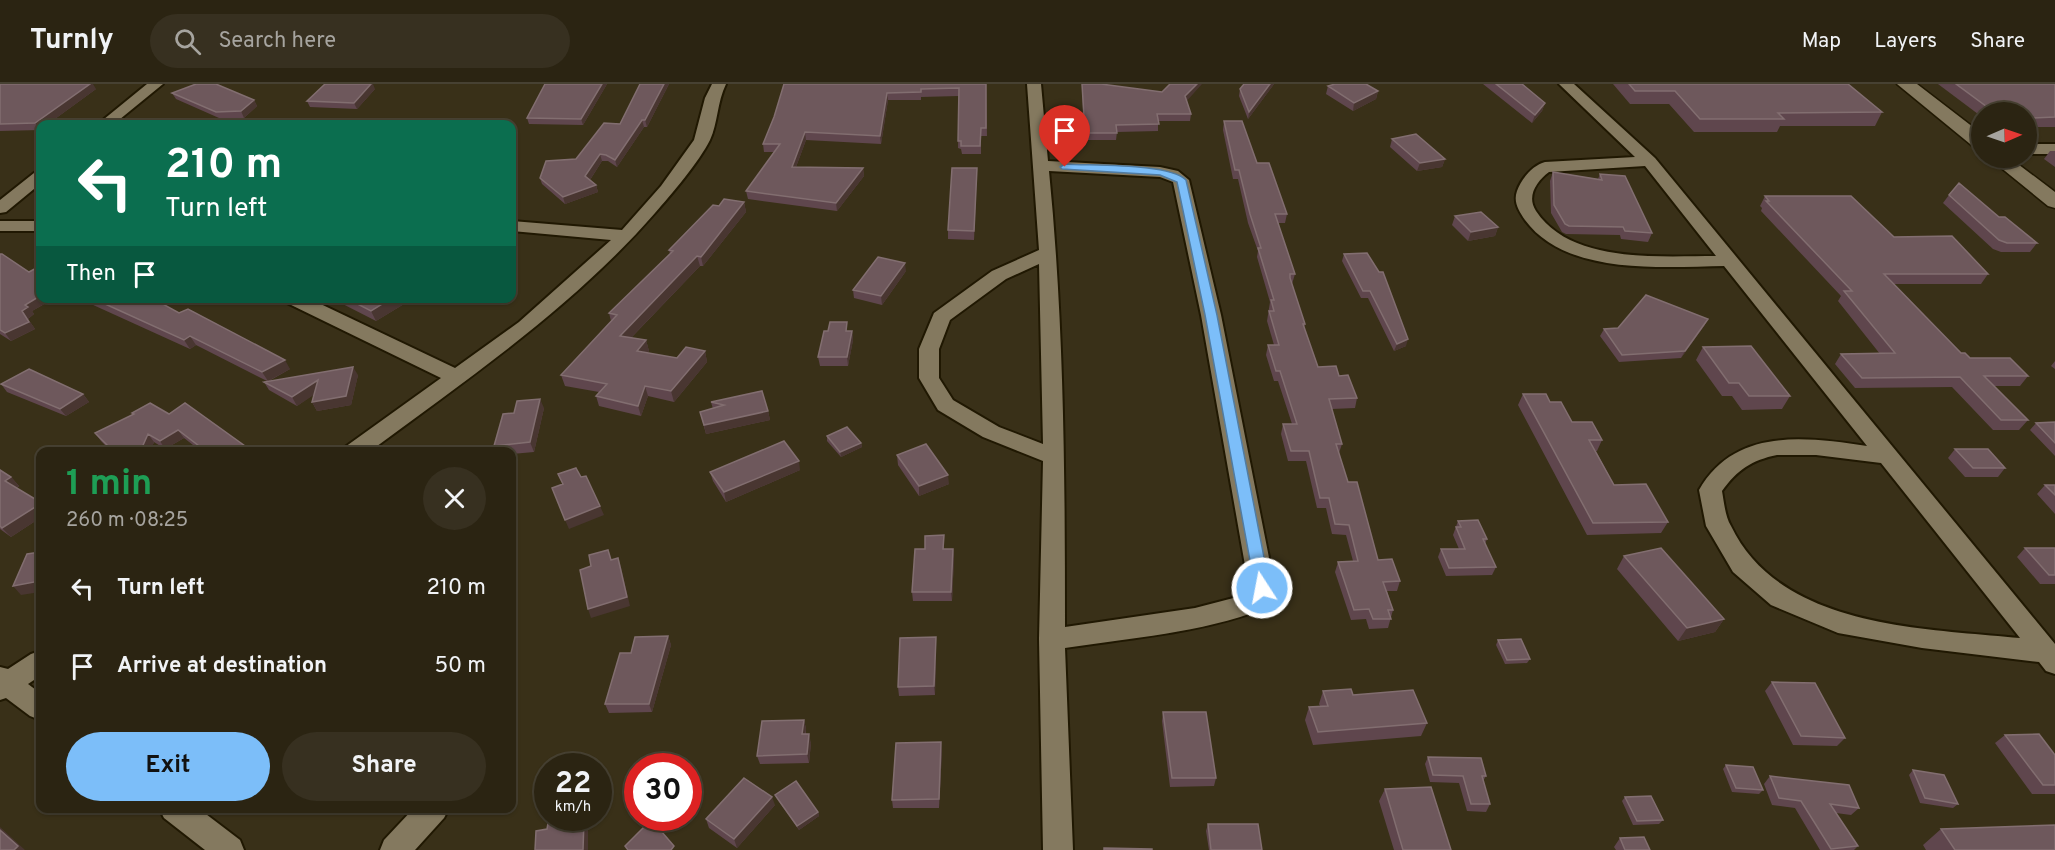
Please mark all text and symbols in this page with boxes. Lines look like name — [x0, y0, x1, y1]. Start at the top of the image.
search box — [150, 14, 570, 68]
text: Turnly — [30, 23, 114, 59]
icon: search — [171, 25, 204, 58]
text: Search here — [219, 28, 336, 55]
text: Map — [1802, 28, 1841, 55]
text: Layers — [1874, 28, 1937, 55]
text: Share — [1970, 28, 2025, 55]
north arrow — [1971, 102, 2037, 168]
map controls — [1971, 102, 2037, 168]
pin — [1039, 105, 1090, 167]
icon: arrive — [1048, 114, 1081, 147]
text: 210 m — [165, 140, 282, 193]
icon: left — [66, 144, 144, 222]
text: Turn left — [165, 192, 267, 226]
icon: arrive — [128, 258, 161, 291]
text: Then — [66, 261, 116, 288]
text: 1 min — [66, 462, 152, 508]
button: close — [423, 467, 486, 530]
text: 260 m · 08:25 — [66, 508, 188, 534]
position arrow — [1230, 556, 1294, 620]
icon: left — [66, 572, 99, 605]
text: Turn left — [117, 575, 205, 602]
text: 210 m — [426, 575, 486, 602]
icon: arrive — [66, 650, 99, 683]
text: Arrive at destination — [117, 653, 327, 680]
text: 50 m — [434, 653, 486, 680]
button: Exit — [66, 732, 270, 801]
button: Share — [282, 732, 486, 801]
speed limit sign: 30 — [624, 753, 702, 831]
text: 22 — [555, 766, 591, 803]
text: km/h — [555, 798, 591, 817]

